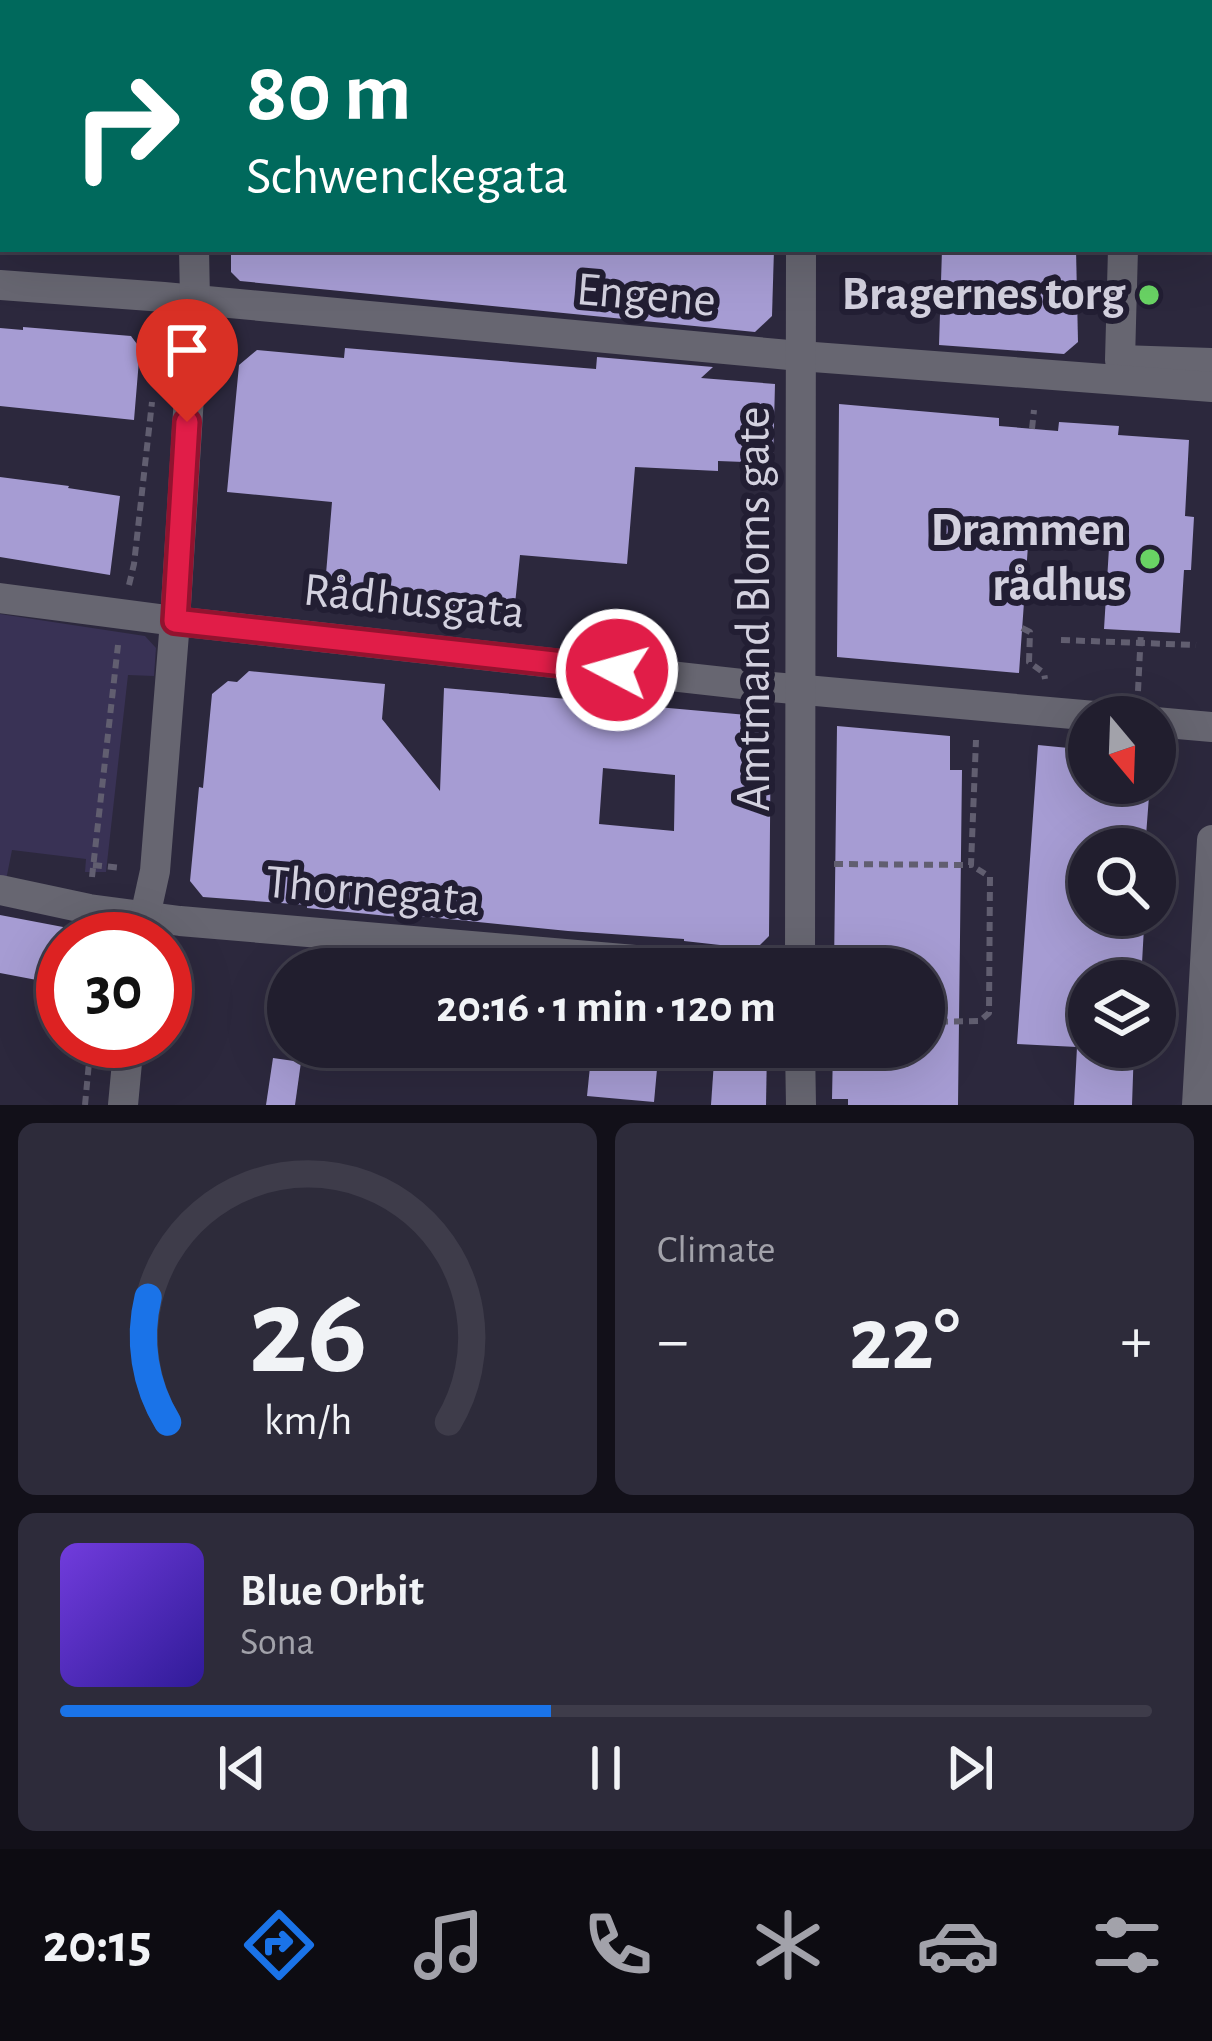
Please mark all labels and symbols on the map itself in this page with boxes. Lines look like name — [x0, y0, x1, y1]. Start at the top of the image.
street label: Engene — [574, 266, 718, 326]
place label: Bragernes torg — [841, 271, 1126, 319]
marker: Bragernes torg — [1136, 282, 1162, 308]
pin — [136, 299, 238, 422]
street label: Amtmand Bloms gate — [731, 406, 779, 812]
place label: Drammen rådhus — [930, 507, 1126, 610]
marker: Drammen rådhus — [1137, 546, 1163, 572]
street label: Rådhusgata — [301, 567, 527, 637]
position arrow — [554, 607, 680, 733]
north arrow — [1068, 696, 1176, 804]
street label: Thornegata — [264, 859, 482, 925]
speed limit sign: 30 — [36, 912, 192, 1068]

